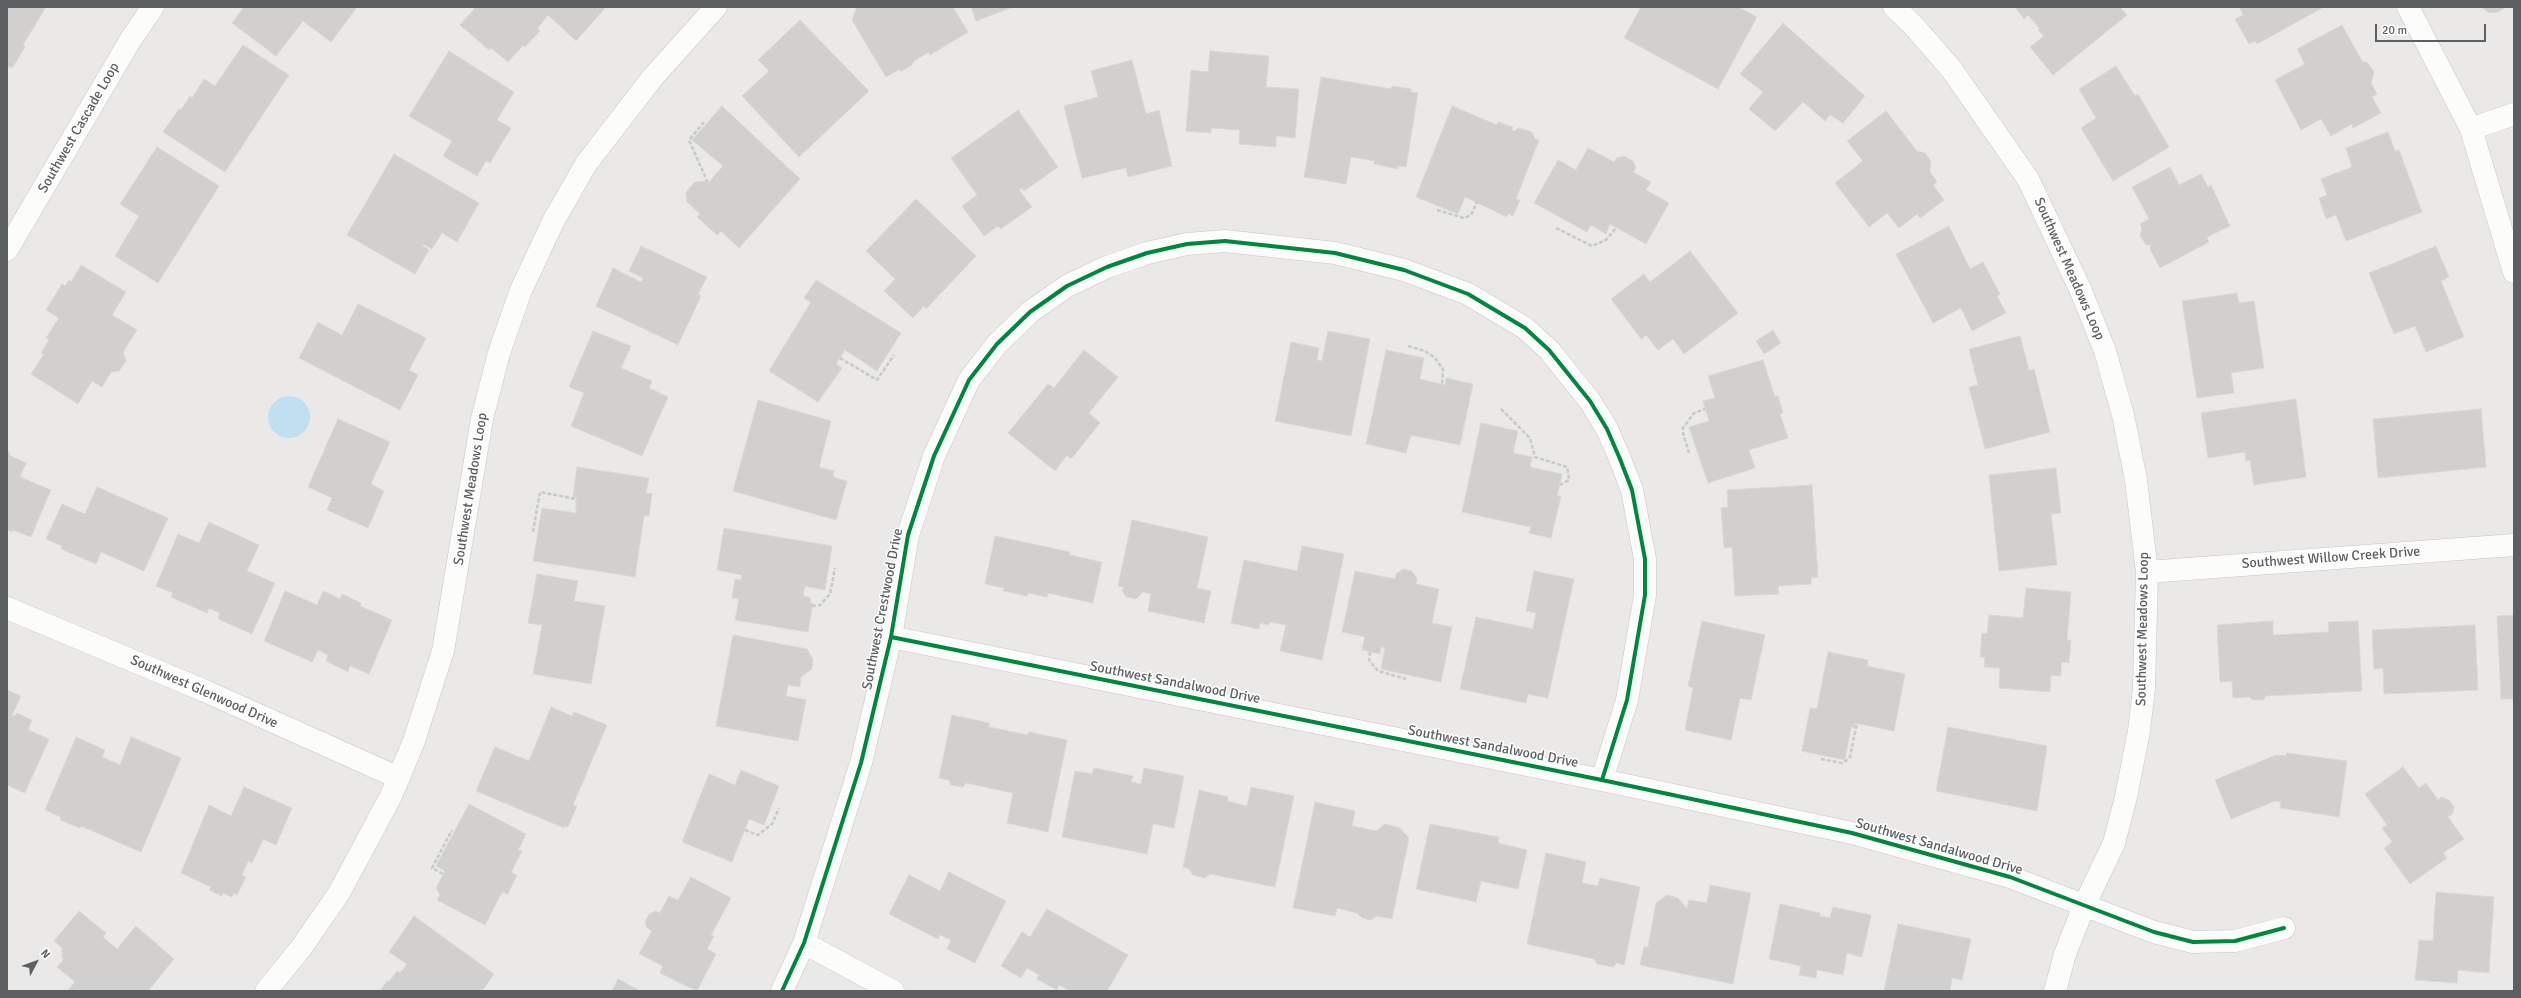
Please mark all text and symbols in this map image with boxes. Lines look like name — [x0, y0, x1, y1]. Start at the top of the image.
scale bar — [2377, 16, 2488, 42]
text: 20 m — [2382, 23, 2407, 38]
street label: Southwest Cascade Loop — [35, 60, 123, 196]
street label: Southwest Meadows Loop — [2030, 195, 2108, 343]
street label: Southwest Meadows Loop — [451, 412, 491, 566]
street label: Southwest Crestwood Drive — [859, 527, 907, 691]
street label: Southwest Willow Creek Drive — [2241, 543, 2421, 573]
street label: Southwest Meadows Loop — [2133, 552, 2153, 706]
street label: Southwest Glenwood Drive — [128, 652, 280, 732]
street label: Southwest Sandalwood Drive — [1088, 658, 1262, 708]
street label: Southwest Sandalwood Drive — [1406, 722, 1580, 772]
street label: Southwest Sandalwood Drive — [1853, 815, 2025, 879]
north arrow — [16, 942, 56, 982]
text: N — [38, 947, 53, 961]

